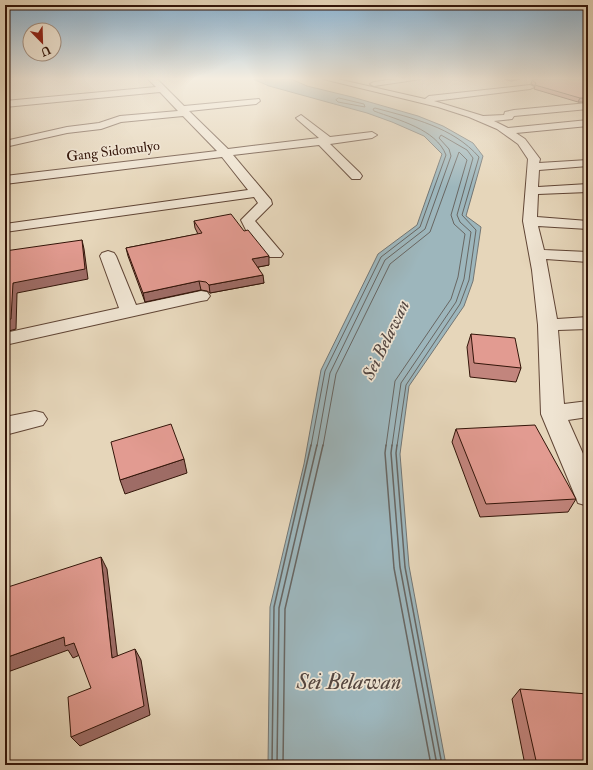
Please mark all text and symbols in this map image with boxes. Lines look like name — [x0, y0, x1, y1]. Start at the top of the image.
north arrow — [22, 22, 62, 62]
text: U — [38, 43, 52, 59]
street label: Gang Sidomulyo — [65, 137, 161, 166]
water label: Sei Belawan — [356, 296, 415, 384]
water label: Sei Belawan — [296, 668, 401, 696]

